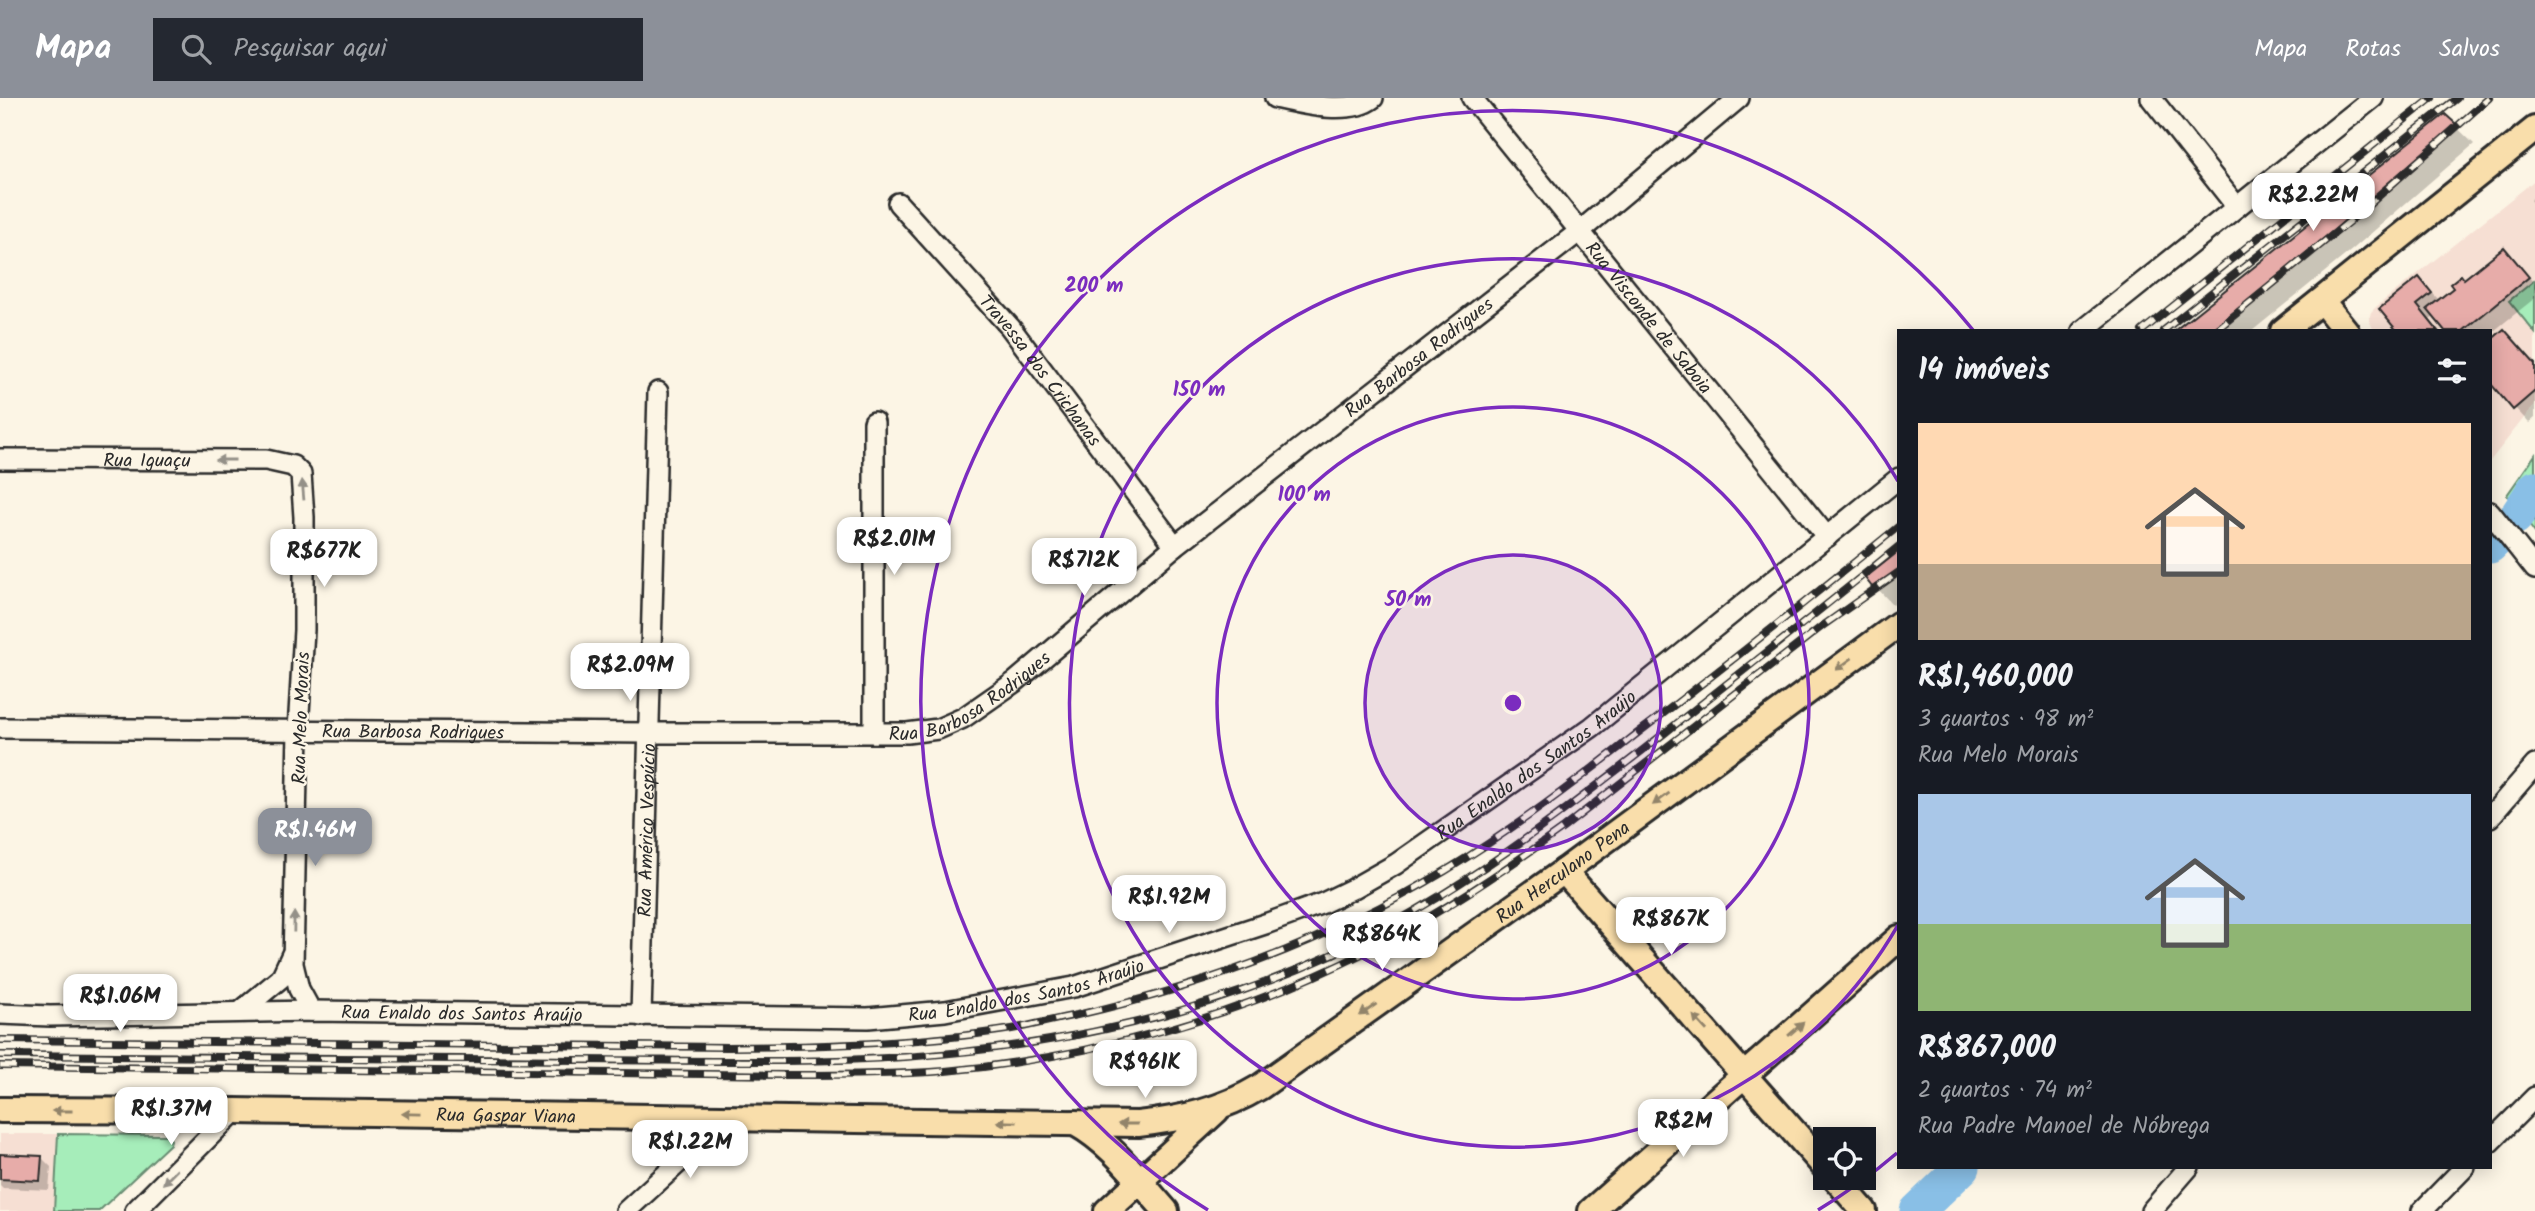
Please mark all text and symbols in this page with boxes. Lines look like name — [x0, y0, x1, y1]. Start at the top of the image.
search box — [153, 18, 643, 81]
text: Mapa — [35, 23, 111, 76]
text: Pesquisar aqui — [233, 28, 387, 70]
icon: search — [177, 30, 215, 68]
text: Mapa — [2254, 30, 2307, 69]
text: Rotas — [2345, 30, 2401, 69]
text: Salvos — [2439, 30, 2500, 69]
pin: R$2.22M — [2248, 174, 2378, 233]
text: R$2.22M — [2268, 178, 2358, 214]
street label: Rua Visconde de Saboia — [1577, 236, 1719, 402]
text: 200 m — [1064, 270, 1124, 303]
street label: Travessa dos Crichanas — [971, 289, 1108, 454]
street label: Rua Barbosa Rodrigues — [1338, 291, 1501, 426]
text: 14 imóveis — [1918, 347, 2050, 395]
icon: filters — [2433, 352, 2471, 390]
text: 150 m — [1172, 374, 1226, 407]
street label: Rua Iguaçu — [103, 446, 191, 477]
one-way arrow — [214, 454, 236, 466]
icon: home — [2132, 469, 2258, 595]
one-way arrow — [297, 479, 308, 501]
text: 100 m — [1277, 479, 1331, 512]
pin: R$2.01M — [829, 518, 959, 577]
text: R$2.01M — [853, 522, 935, 558]
pin: R$677K — [267, 530, 381, 589]
text: R$677K — [286, 534, 362, 570]
pin: R$712K — [1027, 538, 1141, 598]
text: R$712K — [1048, 543, 1120, 579]
text: 50 m — [1384, 584, 1431, 617]
pin: R$2.09M — [565, 644, 695, 703]
street label: Rua Barbosa Rodrigues — [889, 645, 1058, 750]
text: R$2.09M — [586, 648, 674, 684]
street label: Rua Melo Morais — [285, 651, 319, 785]
text: R$1,460,000 — [1918, 654, 2073, 702]
one-way arrow — [1835, 657, 1853, 671]
street label: Rua Enaldo dos Santos Araújo — [1430, 683, 1644, 849]
centre of rings — [1501, 691, 1525, 715]
text: 3 quartos · 98 m² — [1918, 702, 2093, 738]
street label: Rua Barbosa Rodrigues — [322, 717, 504, 749]
text: Rua Melo Morais — [1918, 738, 2079, 774]
street label: Rua Américo Vespúcio — [631, 743, 665, 917]
one-way arrow — [1652, 792, 1670, 806]
pin: R$1.46M — [250, 808, 380, 868]
text: R$1.46M — [274, 813, 356, 849]
street label: Rua Herculano Pena — [1490, 814, 1637, 932]
icon: home — [2132, 840, 2258, 966]
pin: R$1.92M — [1104, 876, 1234, 935]
text: R$1.92M — [1128, 880, 1210, 916]
pin: R$867K — [1614, 898, 1728, 957]
text: R$867K — [1632, 902, 1710, 938]
one-way arrow — [288, 911, 299, 933]
pin: R$864K — [1325, 912, 1439, 972]
text: R$864K — [1342, 917, 1422, 953]
street label: Rua Enaldo dos Santos Araújo — [907, 952, 1149, 1031]
pin: R$1.06M — [55, 974, 185, 1034]
text: R$1.06M — [79, 979, 161, 1015]
street label: Rua Enaldo dos Santos Araújo — [341, 998, 583, 1031]
one-way arrow — [1359, 1003, 1377, 1017]
one-way arrow — [1692, 1014, 1708, 1032]
one-way arrow — [1788, 1022, 1805, 1037]
text: R$867,000 — [1918, 1025, 2056, 1073]
pin: R$961K — [1088, 1040, 1202, 1100]
text: R$961K — [1109, 1045, 1181, 1081]
text: 2 quartos · 74 m² — [1918, 1073, 2092, 1109]
pin: R$1.37M — [106, 1088, 236, 1147]
text: R$1.37M — [131, 1092, 211, 1128]
pin: R$2M — [1642, 1100, 1724, 1159]
street label: Rua Gaspar Viana — [436, 1101, 576, 1133]
text: R$2M — [1654, 1104, 1712, 1140]
one-way arrow — [51, 1105, 73, 1116]
one-way arrow — [401, 1108, 423, 1120]
text: Rua Padre Manoel de Nóbrega — [1918, 1109, 2210, 1145]
one-way arrow — [996, 1116, 1018, 1128]
one-way arrow — [1116, 1118, 1138, 1130]
pin: R$1.22M — [625, 1121, 755, 1180]
text: R$1.22M — [648, 1125, 732, 1161]
map controls — [1813, 1127, 1876, 1190]
button: locate — [1813, 1127, 1876, 1190]
one-way arrow — [161, 1168, 178, 1185]

